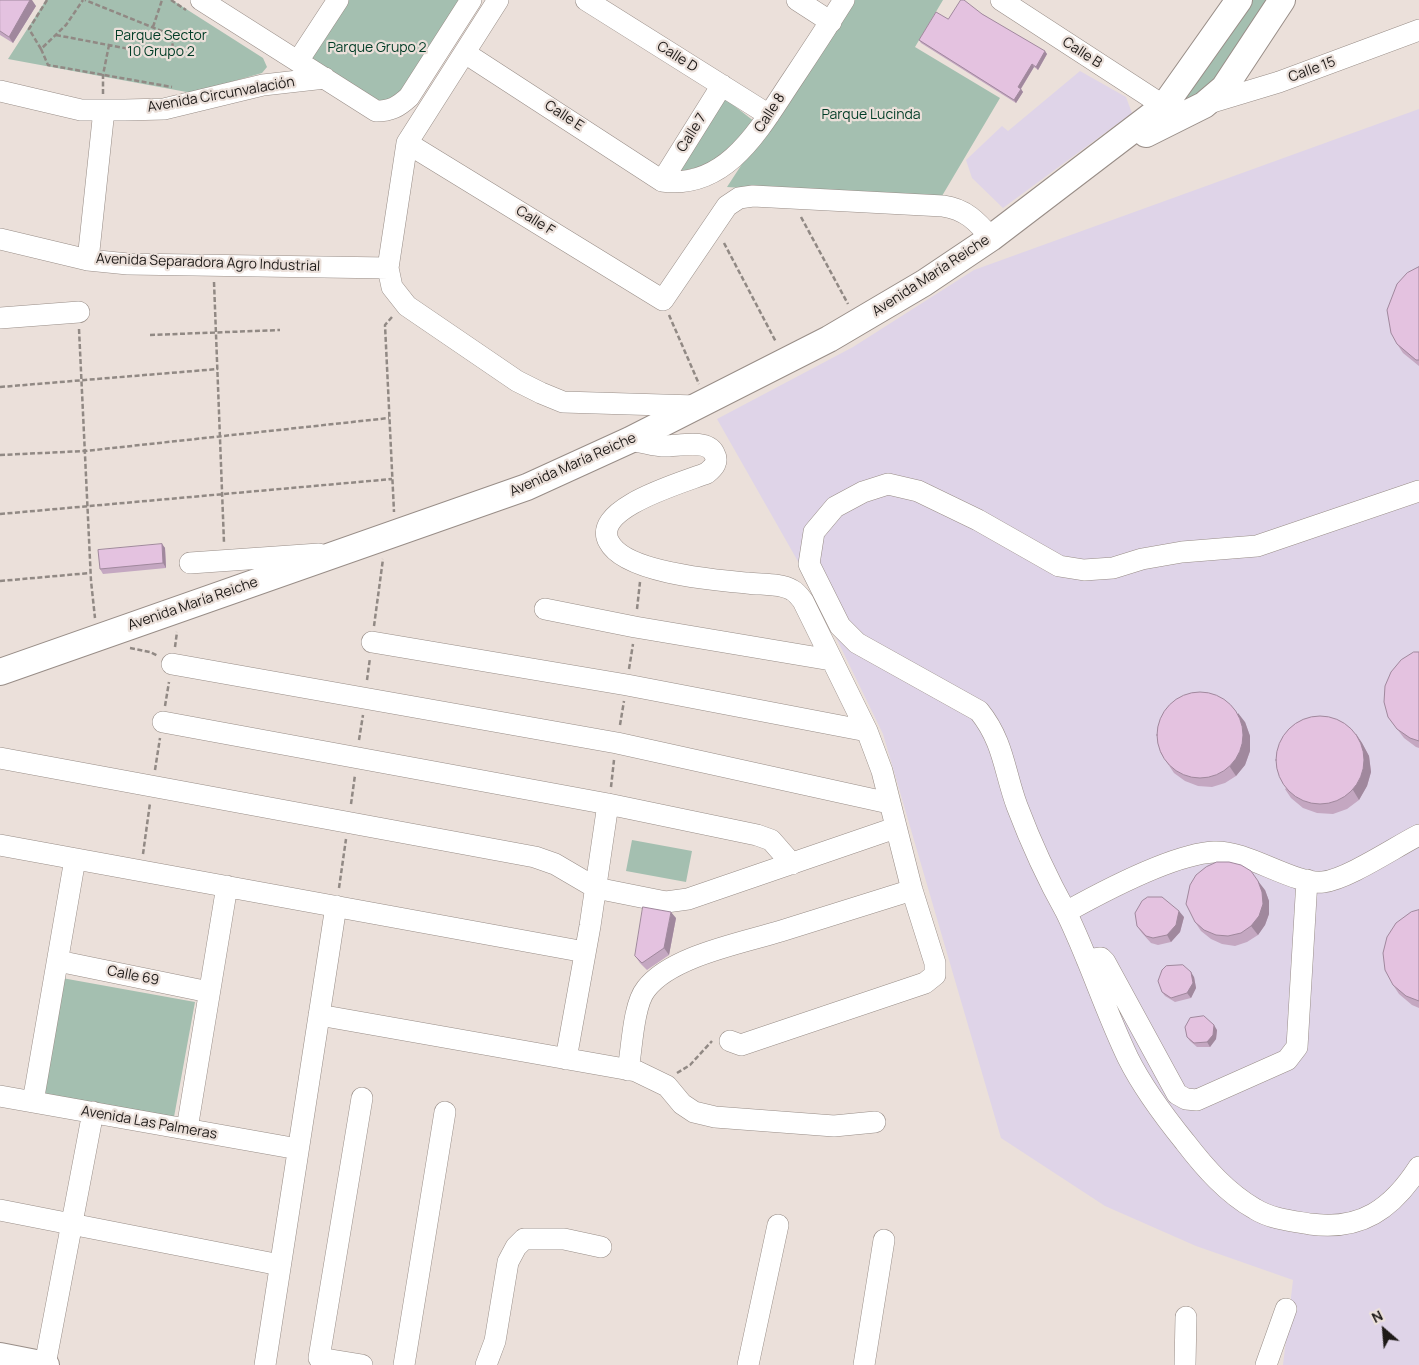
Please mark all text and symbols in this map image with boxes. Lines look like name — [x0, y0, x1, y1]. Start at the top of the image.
park label: Parque Sector 10 Grupo 2 — [115, 28, 207, 60]
street label: Calle B — [1059, 34, 1105, 72]
street label: Calle D — [654, 38, 700, 76]
park label: Parque Grupo 2 — [327, 40, 427, 56]
street label: Calle 15 — [1286, 54, 1338, 86]
street label: Avenida Circunvalación — [146, 74, 296, 116]
street label: Calle 8 — [751, 90, 789, 136]
street label: Calle E — [541, 97, 587, 135]
park label: Parque Lucinda — [821, 107, 921, 123]
street label: Calle 7 — [674, 111, 710, 155]
street label: Calle F — [513, 203, 557, 239]
street label: Avenida María Reiche — [869, 232, 993, 320]
street label: Avenida Separadora Agro Industrial — [96, 251, 320, 275]
street label: Avenida María Reiche — [507, 430, 639, 500]
street label: Avenida María Reiche — [126, 574, 260, 634]
street label: Calle 69 — [106, 963, 160, 989]
street label: Avenida Las Palmeras — [80, 1103, 218, 1143]
north arrow — [1359, 1305, 1409, 1355]
text: N — [1368, 1305, 1386, 1327]

